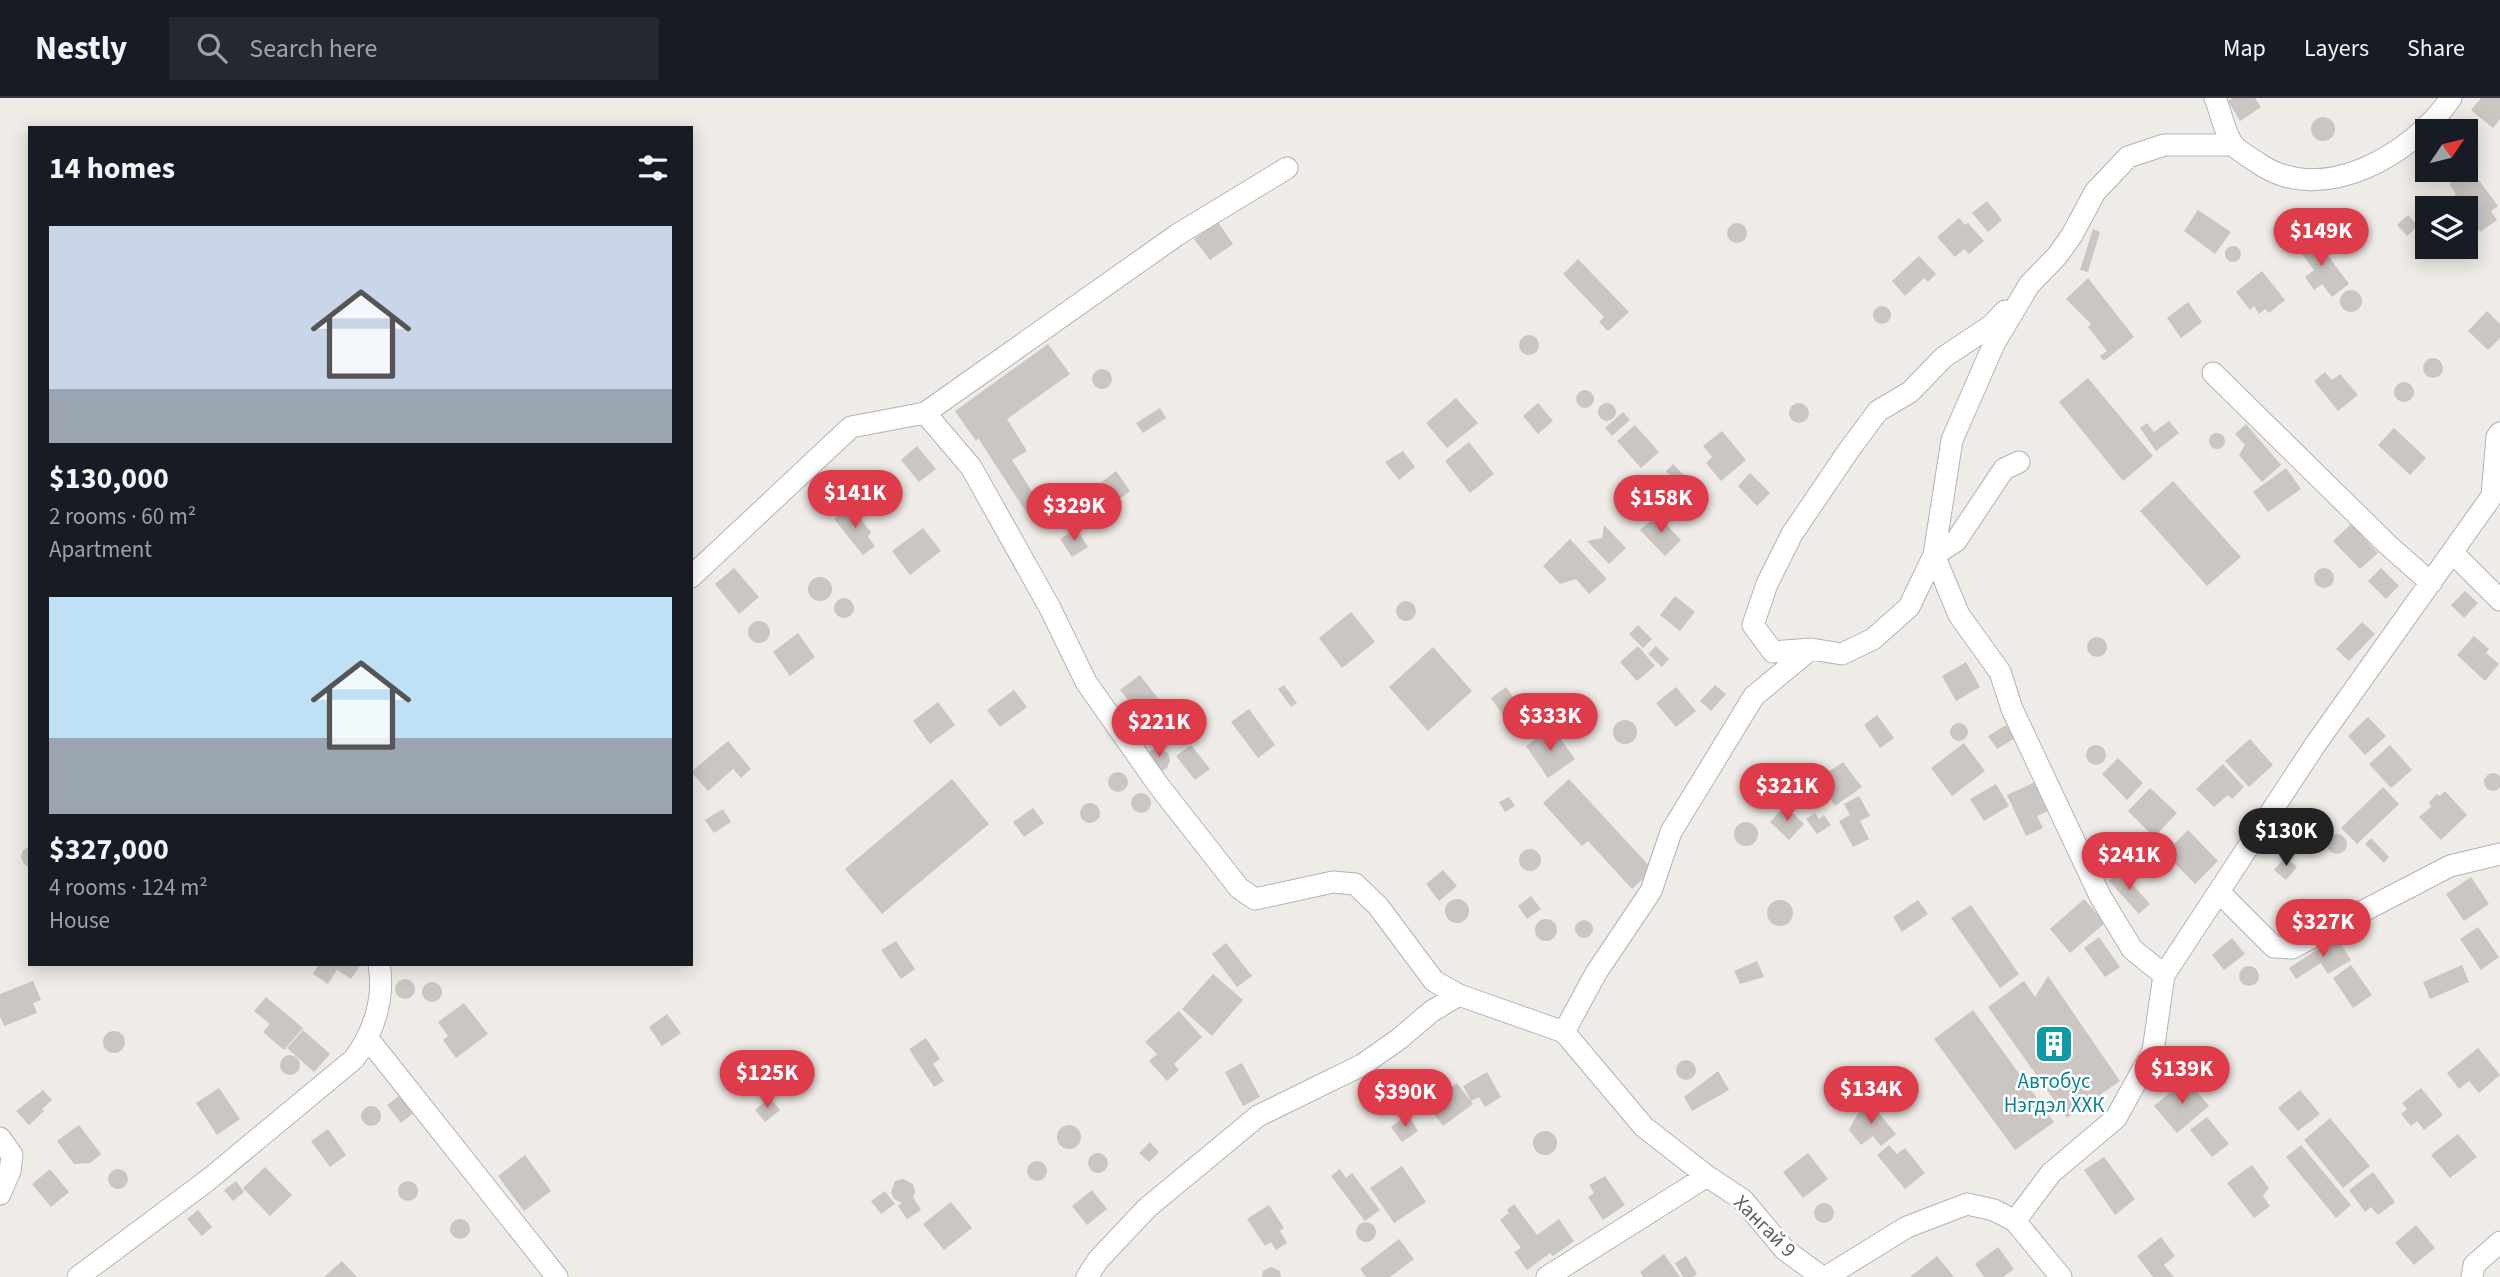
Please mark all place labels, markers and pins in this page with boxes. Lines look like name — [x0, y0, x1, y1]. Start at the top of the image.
pin: $149K — [2272, 208, 2370, 268]
pin: $141K — [806, 470, 904, 530]
pin: $158K — [1612, 476, 1710, 535]
pin: $329K — [1025, 484, 1123, 543]
pin: $333K — [1501, 694, 1599, 753]
pin: $221K — [1110, 700, 1208, 759]
pin: $321K — [1738, 764, 1836, 823]
pin: $130K — [2237, 808, 2335, 868]
pin: $241K — [2080, 832, 2178, 892]
pin: $327K — [2274, 900, 2372, 959]
building icon: Автобус Нэгдэл ХХК — [2033, 1023, 2075, 1065]
pin: $139K — [2133, 1046, 2231, 1106]
pin: $125K — [718, 1051, 816, 1110]
pin: $134K — [1822, 1066, 1920, 1126]
place label: Автобус Нэгдэл ХХК — [2004, 1066, 2105, 1120]
pin: $390K — [1356, 1070, 1454, 1129]

